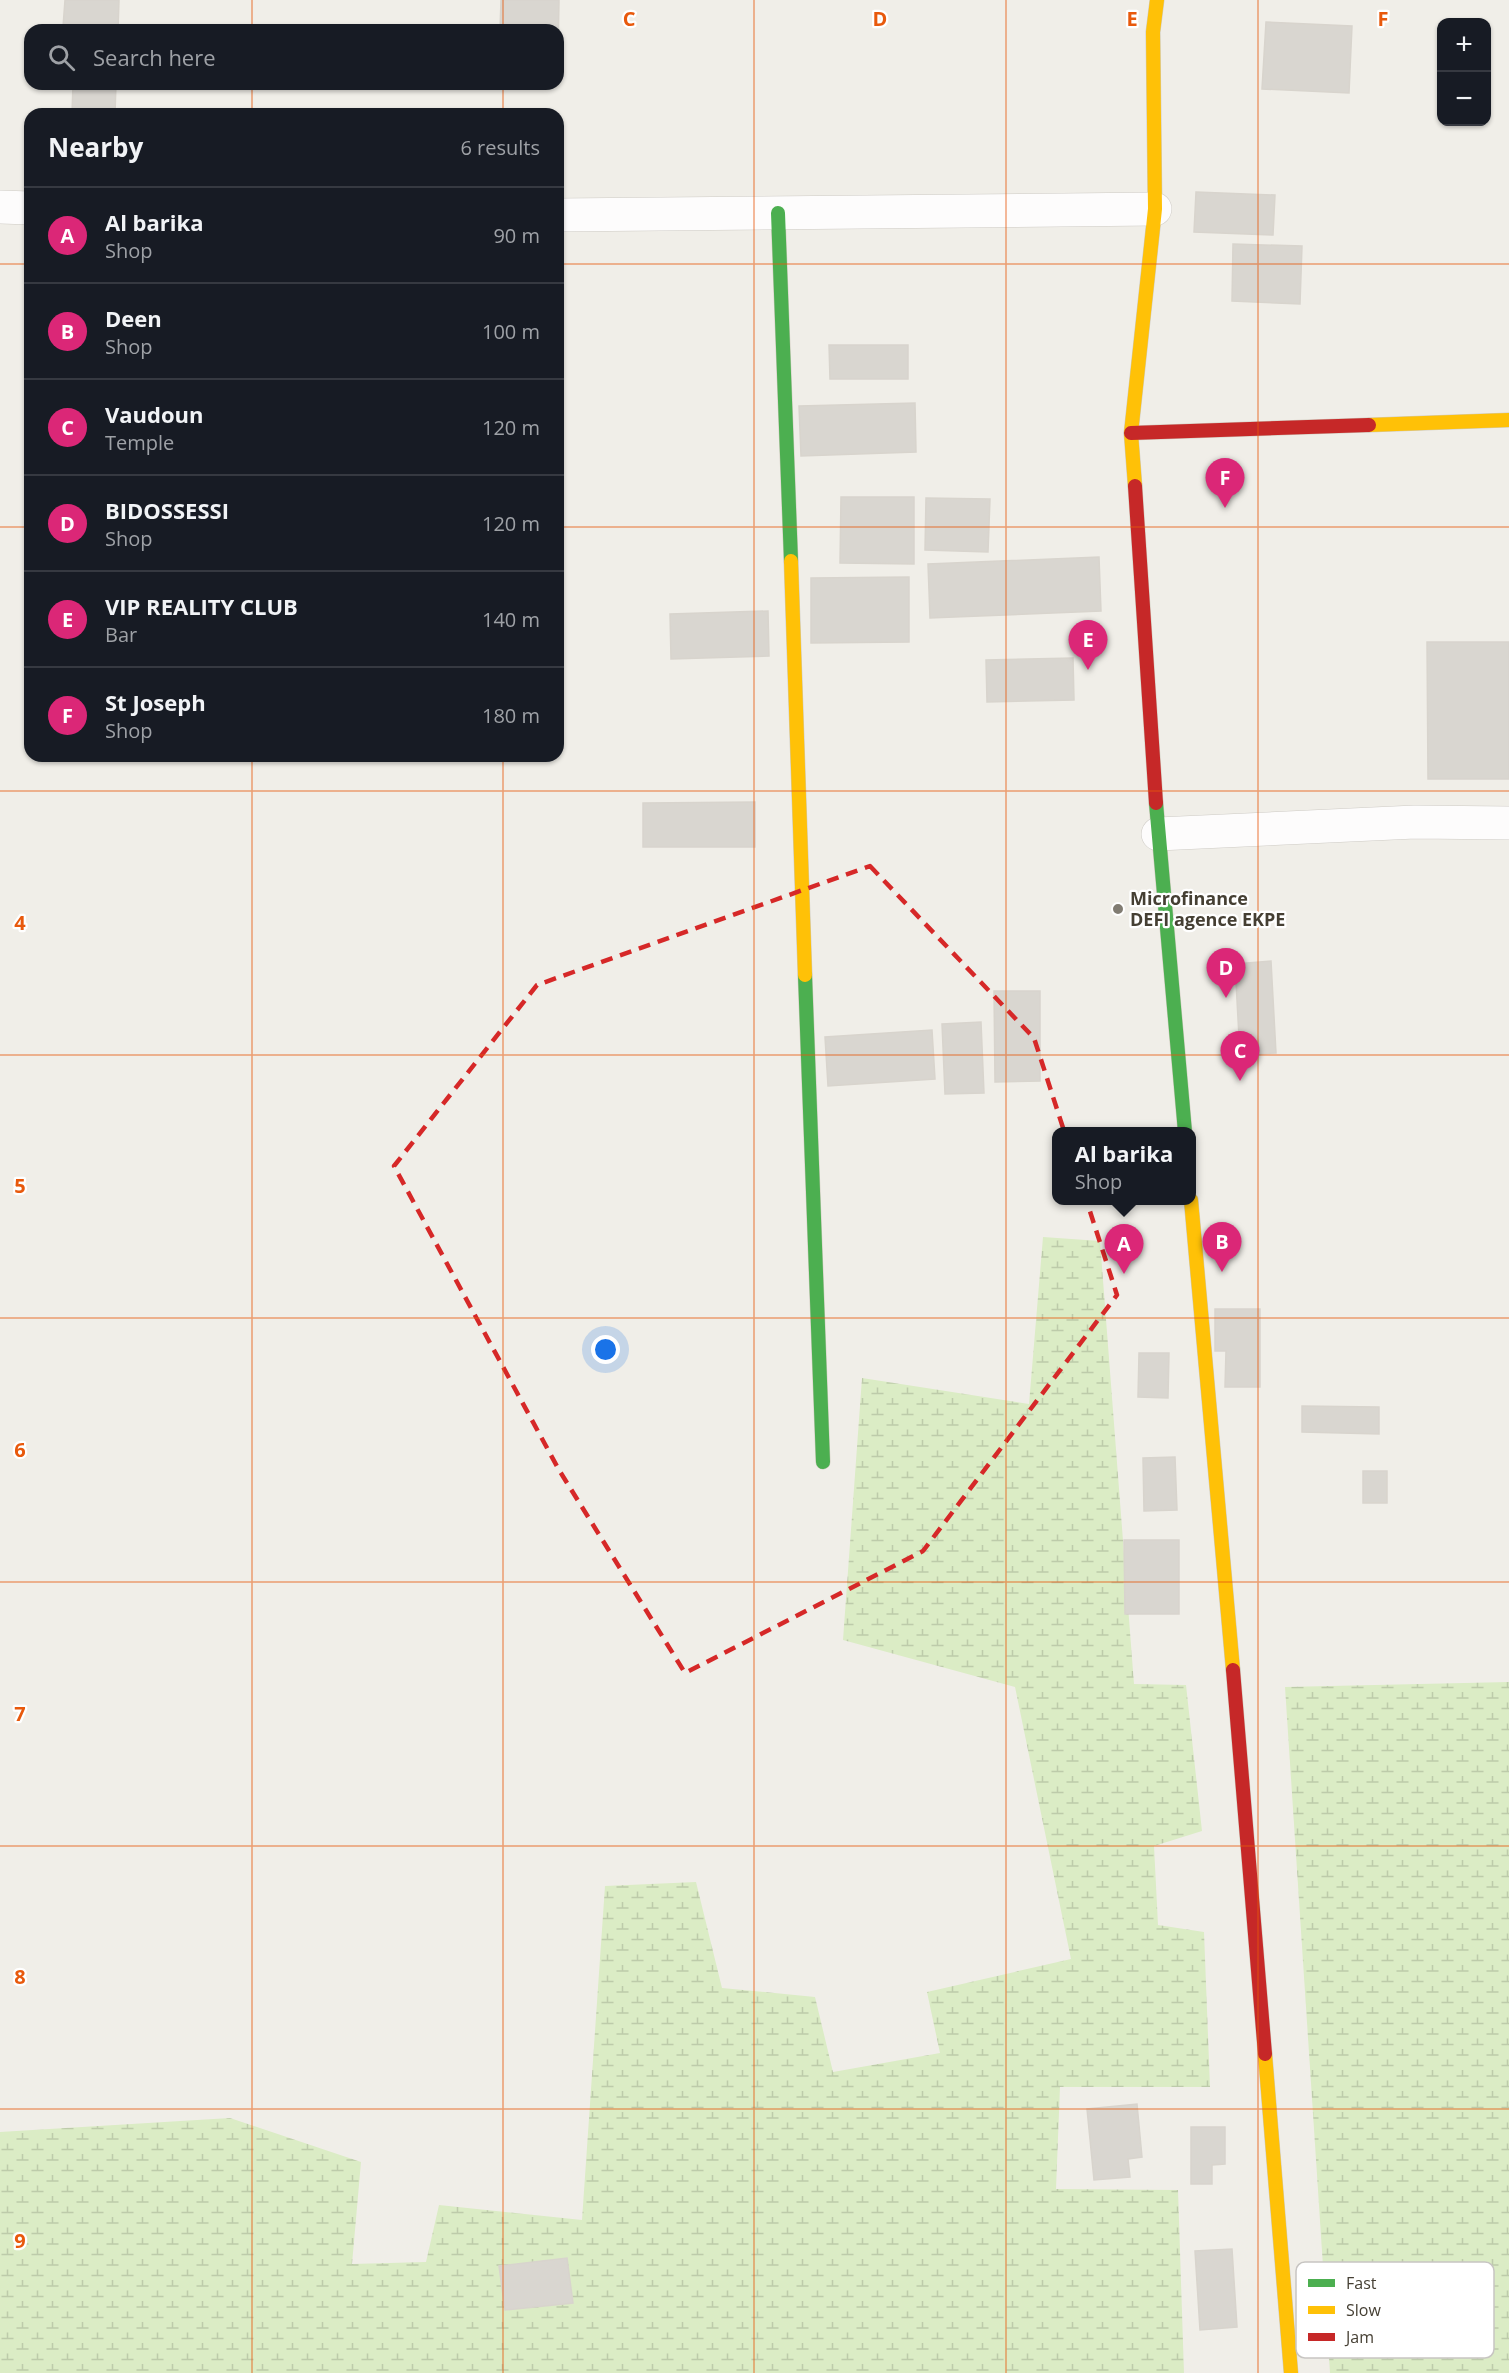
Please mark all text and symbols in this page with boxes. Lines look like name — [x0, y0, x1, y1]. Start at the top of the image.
text: C — [623, 5, 636, 32]
text: D — [873, 5, 887, 32]
text: E — [1126, 5, 1138, 32]
text: F — [1378, 5, 1388, 32]
map controls — [1437, 18, 1491, 126]
button: + — [1437, 18, 1491, 72]
search box — [24, 24, 564, 90]
icon: search — [45, 41, 78, 74]
text: Search here — [93, 42, 216, 72]
button: − — [1437, 72, 1491, 126]
text: Nearby — [48, 129, 143, 165]
text: 6 results — [460, 134, 540, 161]
text: Al barika — [105, 207, 203, 237]
text: A — [61, 222, 74, 249]
text: 90 m — [493, 222, 540, 249]
text: Shop — [105, 237, 153, 264]
text: Deen — [105, 303, 162, 333]
text: B — [61, 318, 74, 345]
text: 100 m — [482, 318, 540, 345]
text: Shop — [105, 333, 153, 360]
text: Vaudoun — [105, 399, 204, 429]
text: C — [61, 414, 74, 441]
text: 120 m — [482, 414, 540, 441]
text: Temple — [105, 429, 174, 456]
pin: F — [1206, 458, 1244, 508]
text: BIDOSSESSI — [105, 495, 229, 525]
text: D — [60, 510, 75, 537]
text: 120 m — [482, 510, 540, 537]
text: Shop — [105, 525, 153, 552]
text: VIP REALITY CLUB — [105, 591, 298, 621]
text: E — [62, 606, 73, 633]
text: 140 m — [482, 606, 540, 633]
pin: E — [1068, 620, 1108, 670]
text: Bar — [105, 621, 137, 648]
text: St Joseph — [105, 687, 206, 717]
text: F — [62, 702, 73, 729]
text: 180 m — [482, 702, 540, 729]
text: Shop — [105, 717, 153, 744]
place label: Microfinance DEFI agence EKPE — [1130, 886, 1285, 931]
marker: Microfinance DEFI agence EKPE — [1111, 902, 1125, 916]
text: 4 — [14, 909, 26, 936]
pin: D — [1206, 948, 1246, 998]
pin: C — [1220, 1032, 1260, 1081]
popup — [1052, 1127, 1196, 1205]
text: Al barika — [1075, 1138, 1173, 1168]
text: Shop — [1075, 1168, 1122, 1195]
text: 5 — [14, 1172, 26, 1199]
pin: B — [1202, 1222, 1242, 1272]
pin: A — [1104, 1224, 1144, 1274]
your location — [591, 1335, 620, 1364]
text: 6 — [14, 1436, 26, 1463]
text: 7 — [14, 1700, 26, 1727]
text: 8 — [14, 1963, 26, 1990]
text: 9 — [14, 2227, 26, 2254]
legend — [1296, 2262, 1494, 2358]
text: Fast — [1346, 2272, 1377, 2294]
text: Slow — [1346, 2299, 1381, 2321]
text: Jam — [1344, 2326, 1374, 2348]

